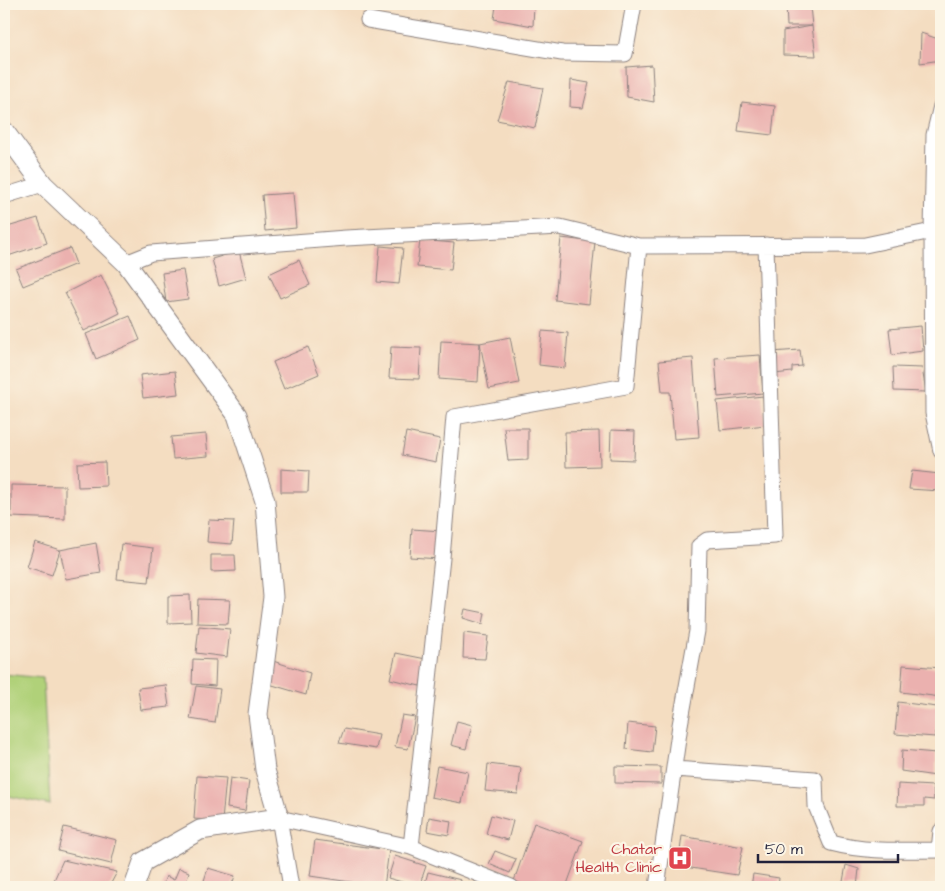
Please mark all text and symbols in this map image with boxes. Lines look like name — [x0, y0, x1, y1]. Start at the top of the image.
scale bar — [758, 831, 898, 863]
place label: Chatar Health Clinic — [575, 838, 662, 878]
text: 50 m — [765, 839, 803, 860]
hospital icon: Chatar Health Clinic — [667, 845, 693, 871]

